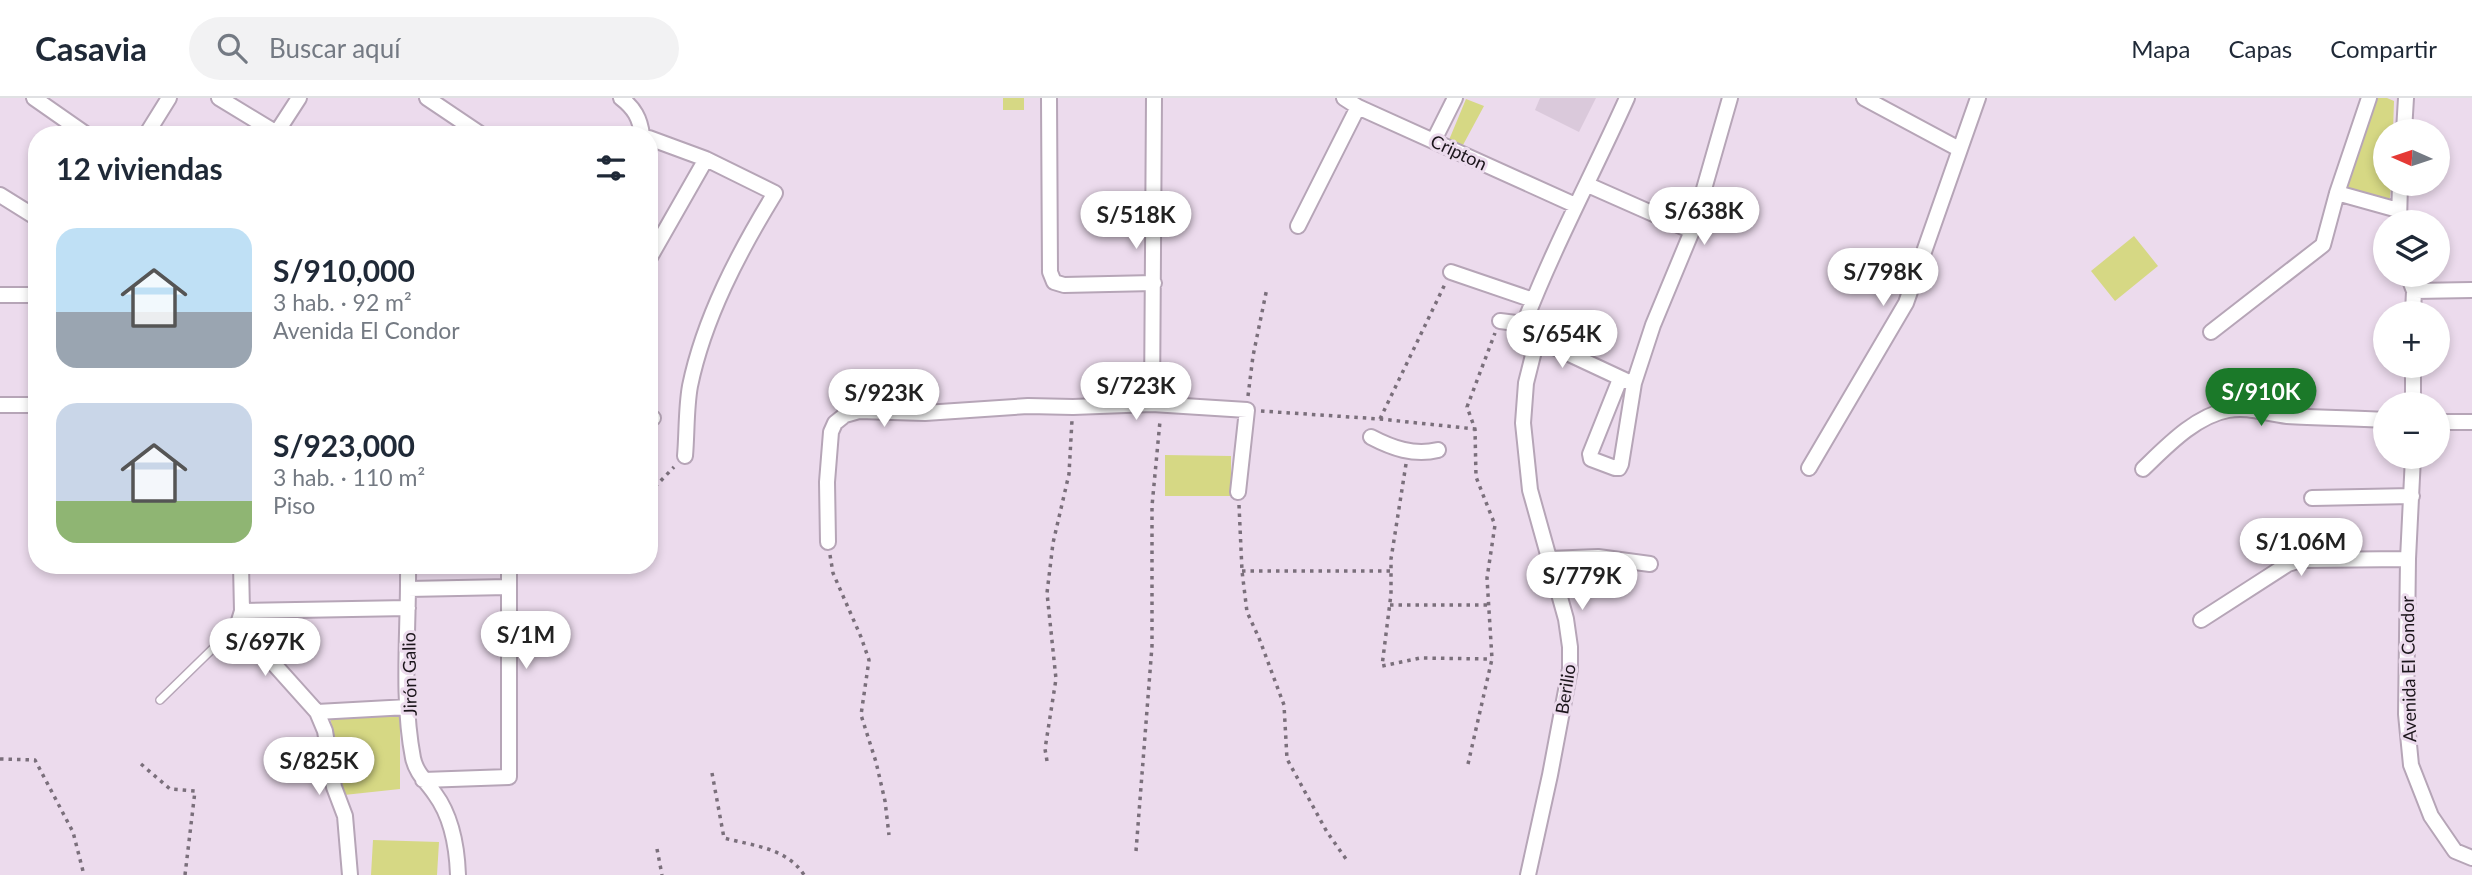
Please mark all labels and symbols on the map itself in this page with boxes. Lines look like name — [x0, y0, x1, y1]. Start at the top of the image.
north arrow — [2373, 119, 2450, 196]
street label: Cripton — [1427, 129, 1491, 175]
pin: S/638K — [1647, 188, 1761, 247]
pin: S/518K — [1079, 192, 1193, 251]
pin: S/798K — [1826, 248, 1940, 308]
pin: S/654K — [1505, 310, 1619, 370]
pin: S/723K — [1079, 362, 1193, 422]
pin: S/910K — [2204, 368, 2318, 428]
pin: S/923K — [827, 370, 941, 429]
pin: S/1.06M — [2236, 518, 2366, 578]
pin: S/779K — [1525, 552, 1639, 612]
street label: Avenida El Condor — [2396, 595, 2420, 742]
pin: S/1M — [485, 612, 567, 671]
pin: S/697K — [208, 618, 322, 678]
street label: Jirón Galio — [397, 632, 421, 716]
street label: Berilio — [1550, 662, 1580, 716]
pin: S/825K — [262, 738, 376, 797]

